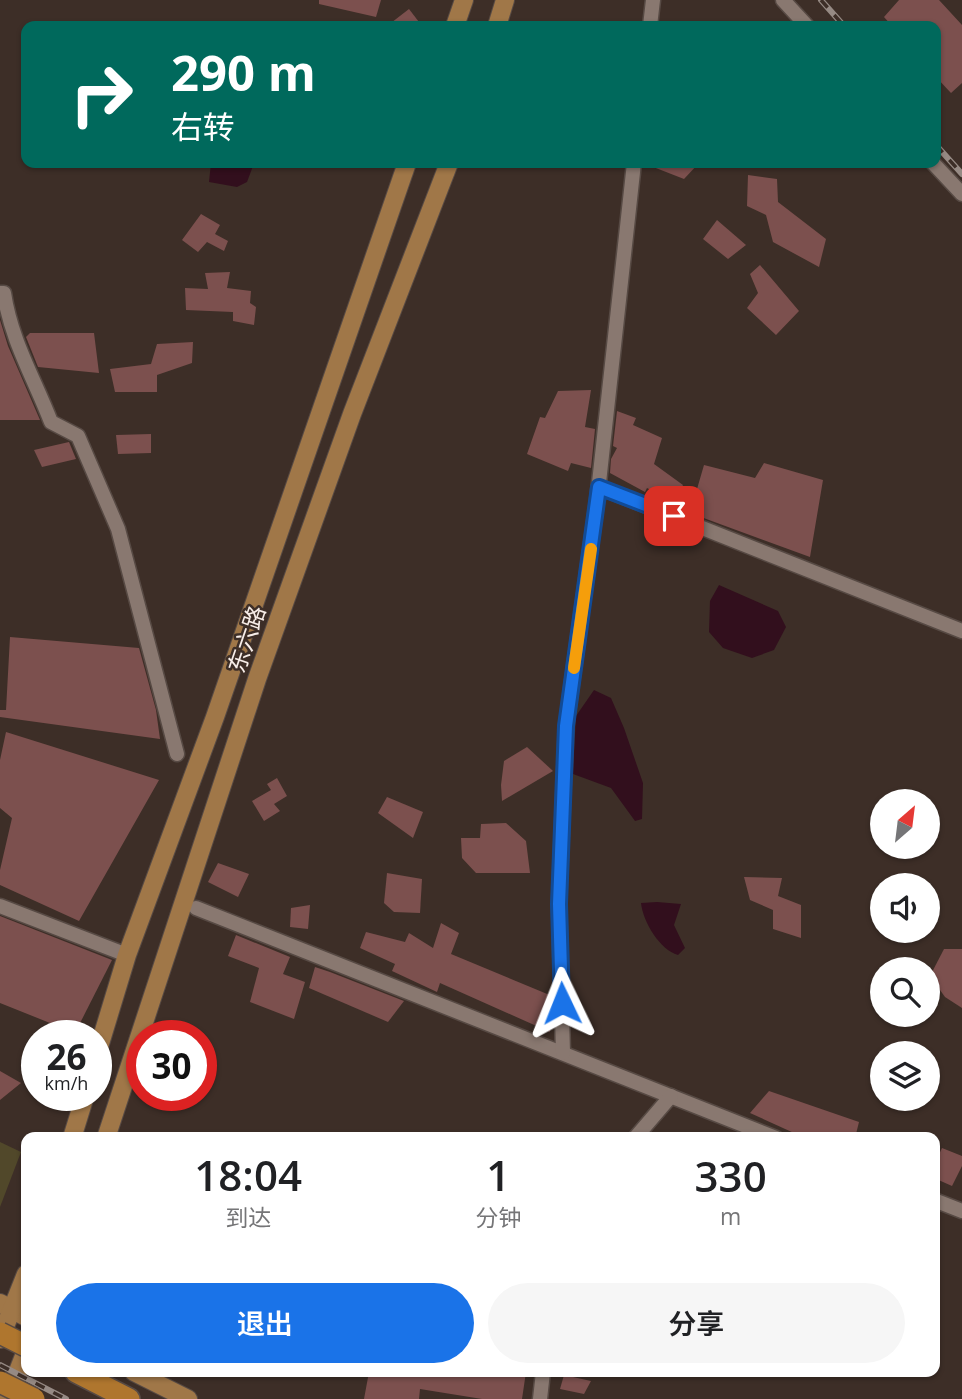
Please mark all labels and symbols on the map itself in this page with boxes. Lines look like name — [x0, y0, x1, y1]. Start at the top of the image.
pin — [644, 486, 704, 546]
street label: 东六路 — [220, 601, 272, 677]
north arrow — [870, 789, 940, 859]
position arrow — [525, 966, 599, 1040]
speed limit sign: 30 — [126, 1020, 217, 1111]

